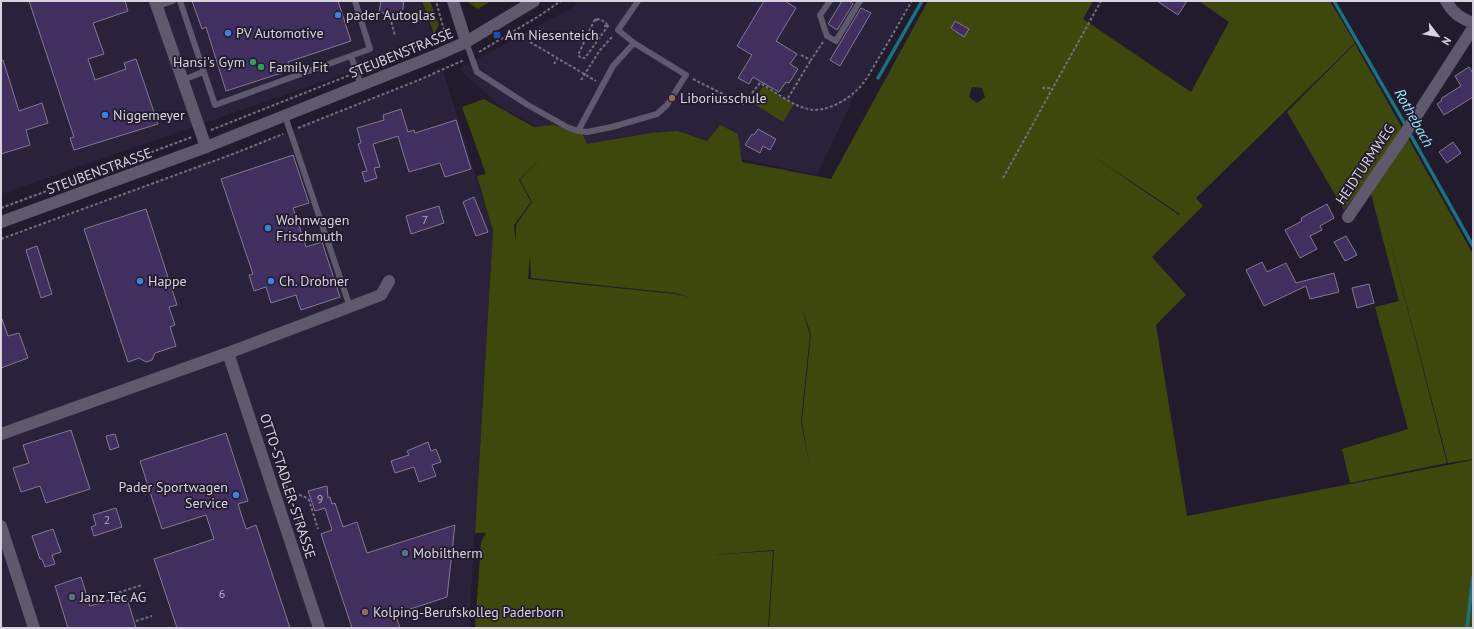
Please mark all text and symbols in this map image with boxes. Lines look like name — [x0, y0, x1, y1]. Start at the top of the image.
place label: pader Autoglas — [346, 6, 436, 24]
marker: pader Autoglas — [333, 10, 343, 20]
north arrow — [1418, 16, 1458, 56]
place label: PV Automotive — [236, 24, 324, 42]
street label: STEUBENSTRASSE — [346, 24, 456, 82]
place label: Am Niesenteich — [505, 26, 599, 44]
marker: PV Automotive — [223, 28, 233, 38]
marker: Am Niesenteich — [492, 30, 502, 40]
text: N — [1439, 34, 1454, 48]
place label: Hansi's Gym — [173, 53, 245, 71]
marker: Hansi's Gym — [248, 57, 258, 67]
place label: Family Fit — [269, 58, 328, 76]
marker: Family Fit — [256, 62, 266, 72]
water label: Rothebach — [1391, 85, 1438, 151]
place label: Liboriusschule — [680, 89, 767, 107]
marker: Liboriusschule — [667, 93, 677, 103]
place label: Niggemeyer — [113, 106, 185, 124]
marker: Niggemeyer — [100, 110, 110, 120]
street label: HEIDTURMWEG — [1331, 120, 1399, 208]
street label: STEUBENSTRASSE — [44, 144, 154, 198]
place label: Wohnwagen Frischmuth — [276, 211, 349, 245]
house number: 7 — [422, 212, 428, 227]
marker: Wohnwagen Frischmuth — [263, 223, 273, 233]
place label: Happe — [148, 272, 187, 290]
place label: Ch. Drobner — [279, 272, 349, 290]
marker: Happe — [135, 276, 145, 286]
marker: Ch. Drobner — [266, 276, 276, 286]
street label: OTTO-STADLER-STRASSE — [256, 411, 320, 561]
place label: Pader Sportwagen Service — [119, 478, 228, 512]
marker: Pader Sportwagen Service — [231, 490, 241, 500]
house number: 9 — [317, 491, 323, 506]
house number: 2 — [104, 512, 110, 527]
place label: Mobiltherm — [413, 544, 483, 562]
marker: Mobiltherm — [400, 548, 410, 558]
house number: 6 — [219, 586, 225, 601]
place label: Janz Tec AG — [79, 588, 146, 606]
marker: Janz Tec AG — [67, 592, 77, 602]
place label: Kolping-Berufskolleg Paderborn — [373, 603, 564, 621]
marker: Kolping-Berufskolleg Paderborn — [360, 607, 370, 617]

